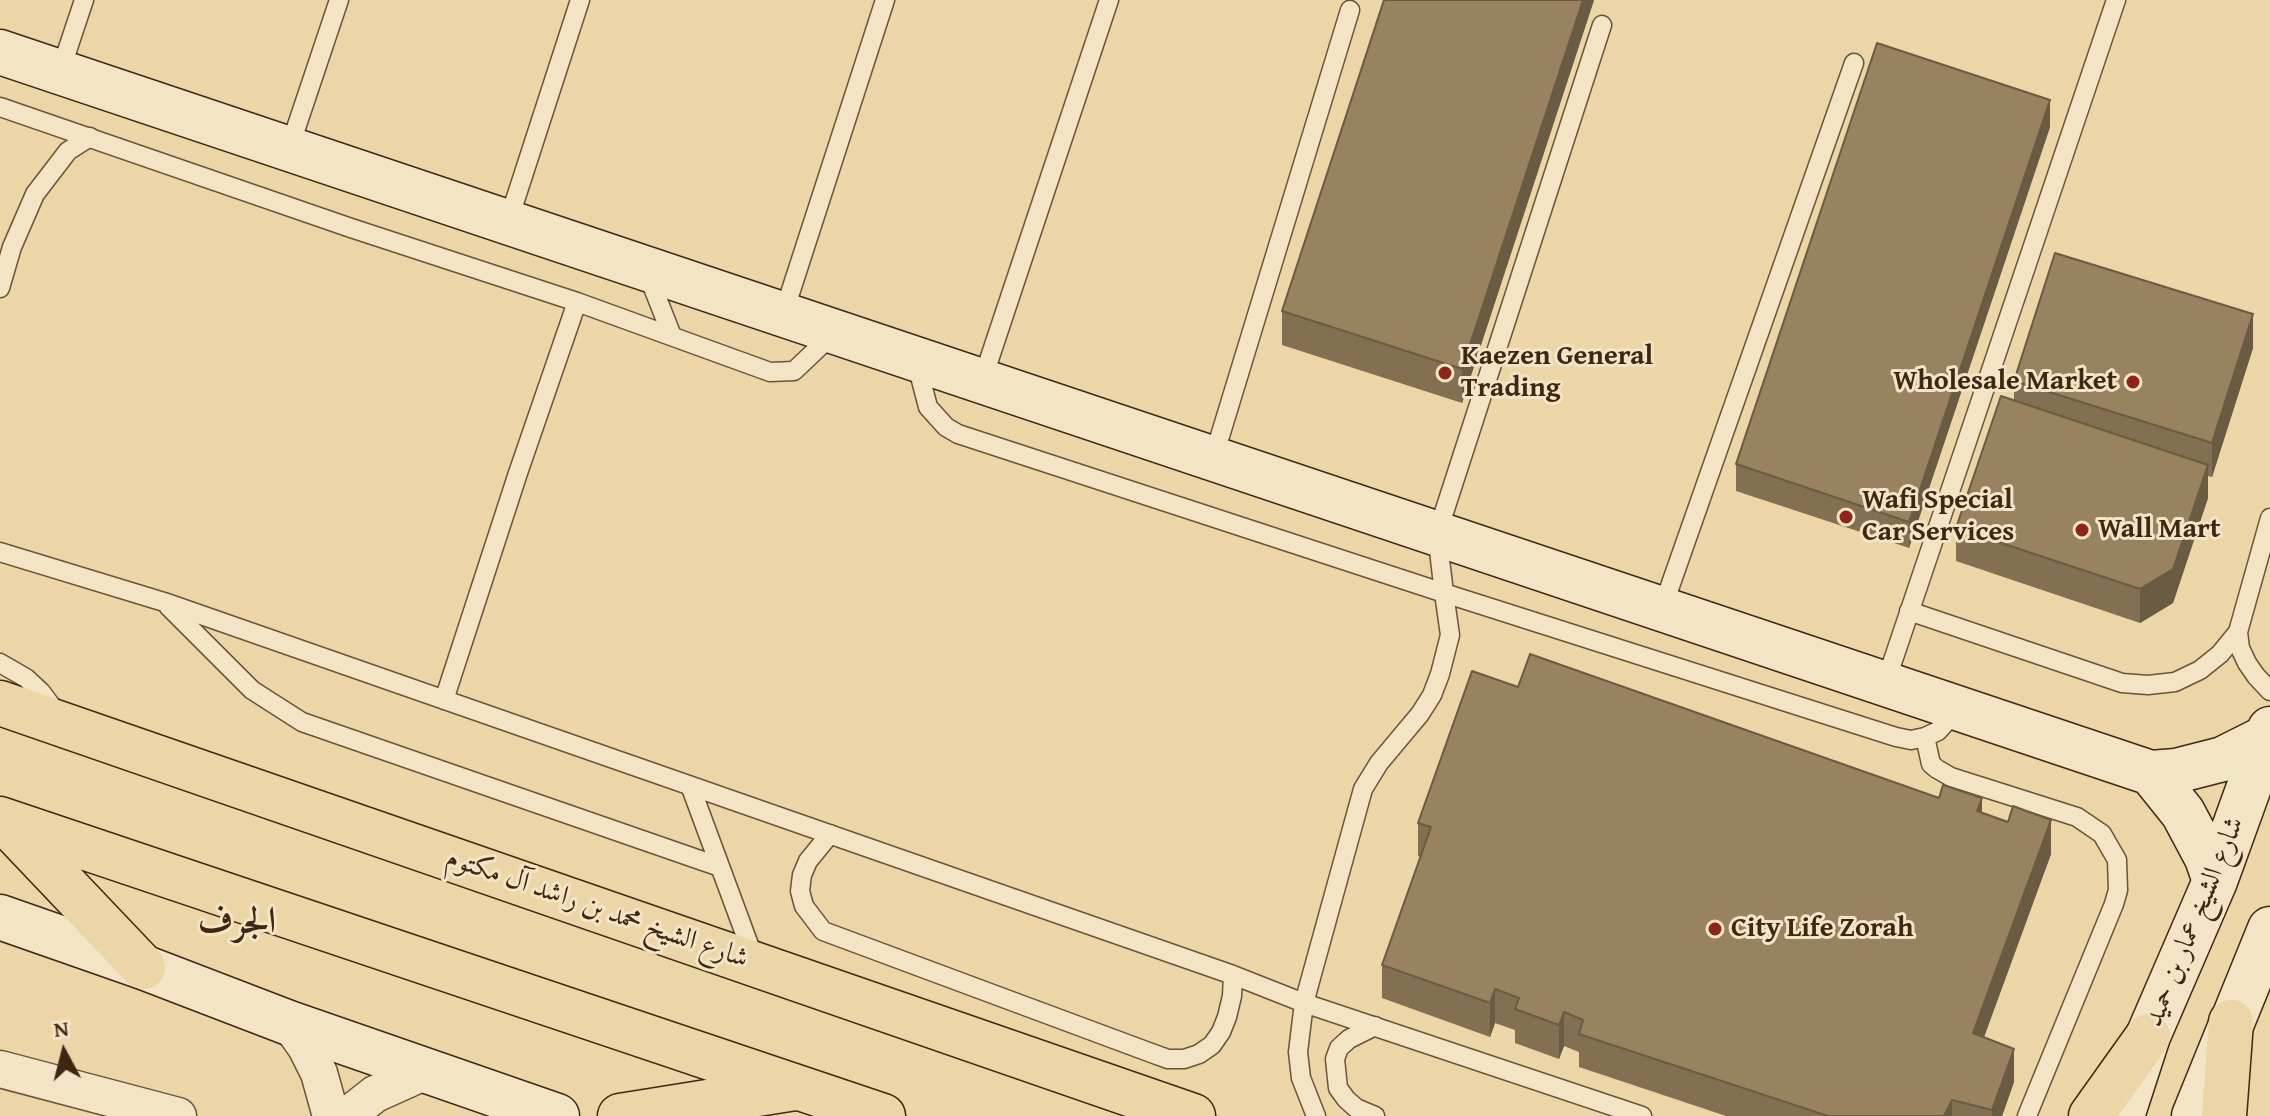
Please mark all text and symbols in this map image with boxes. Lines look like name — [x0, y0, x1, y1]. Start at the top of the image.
place label: Kaezen General Trading — [1461, 340, 1653, 406]
marker: Kaezen General Trading — [1436, 364, 1454, 382]
place label: Wholesale Market — [1893, 365, 2117, 399]
marker: Wholesale Market — [2124, 373, 2142, 391]
place label: Wafi Special Car Services — [1862, 484, 2014, 550]
marker: Wafi Special Car Services — [1837, 508, 1855, 526]
place label: Wall Mart — [2098, 513, 2220, 547]
marker: Wall Mart — [2073, 521, 2091, 539]
street label: شارع الشيخ عمار بن حميد — [2138, 812, 2252, 1032]
street label: شارع الشيخ محمد بن راشد آل مكتوم — [441, 841, 753, 977]
district label: الجرف — [198, 901, 276, 945]
place label: City Life Zorah — [1731, 912, 1913, 946]
marker: City Life Zorah — [1706, 920, 1724, 938]
text: N — [52, 1011, 70, 1045]
north arrow — [24, 1012, 104, 1092]

